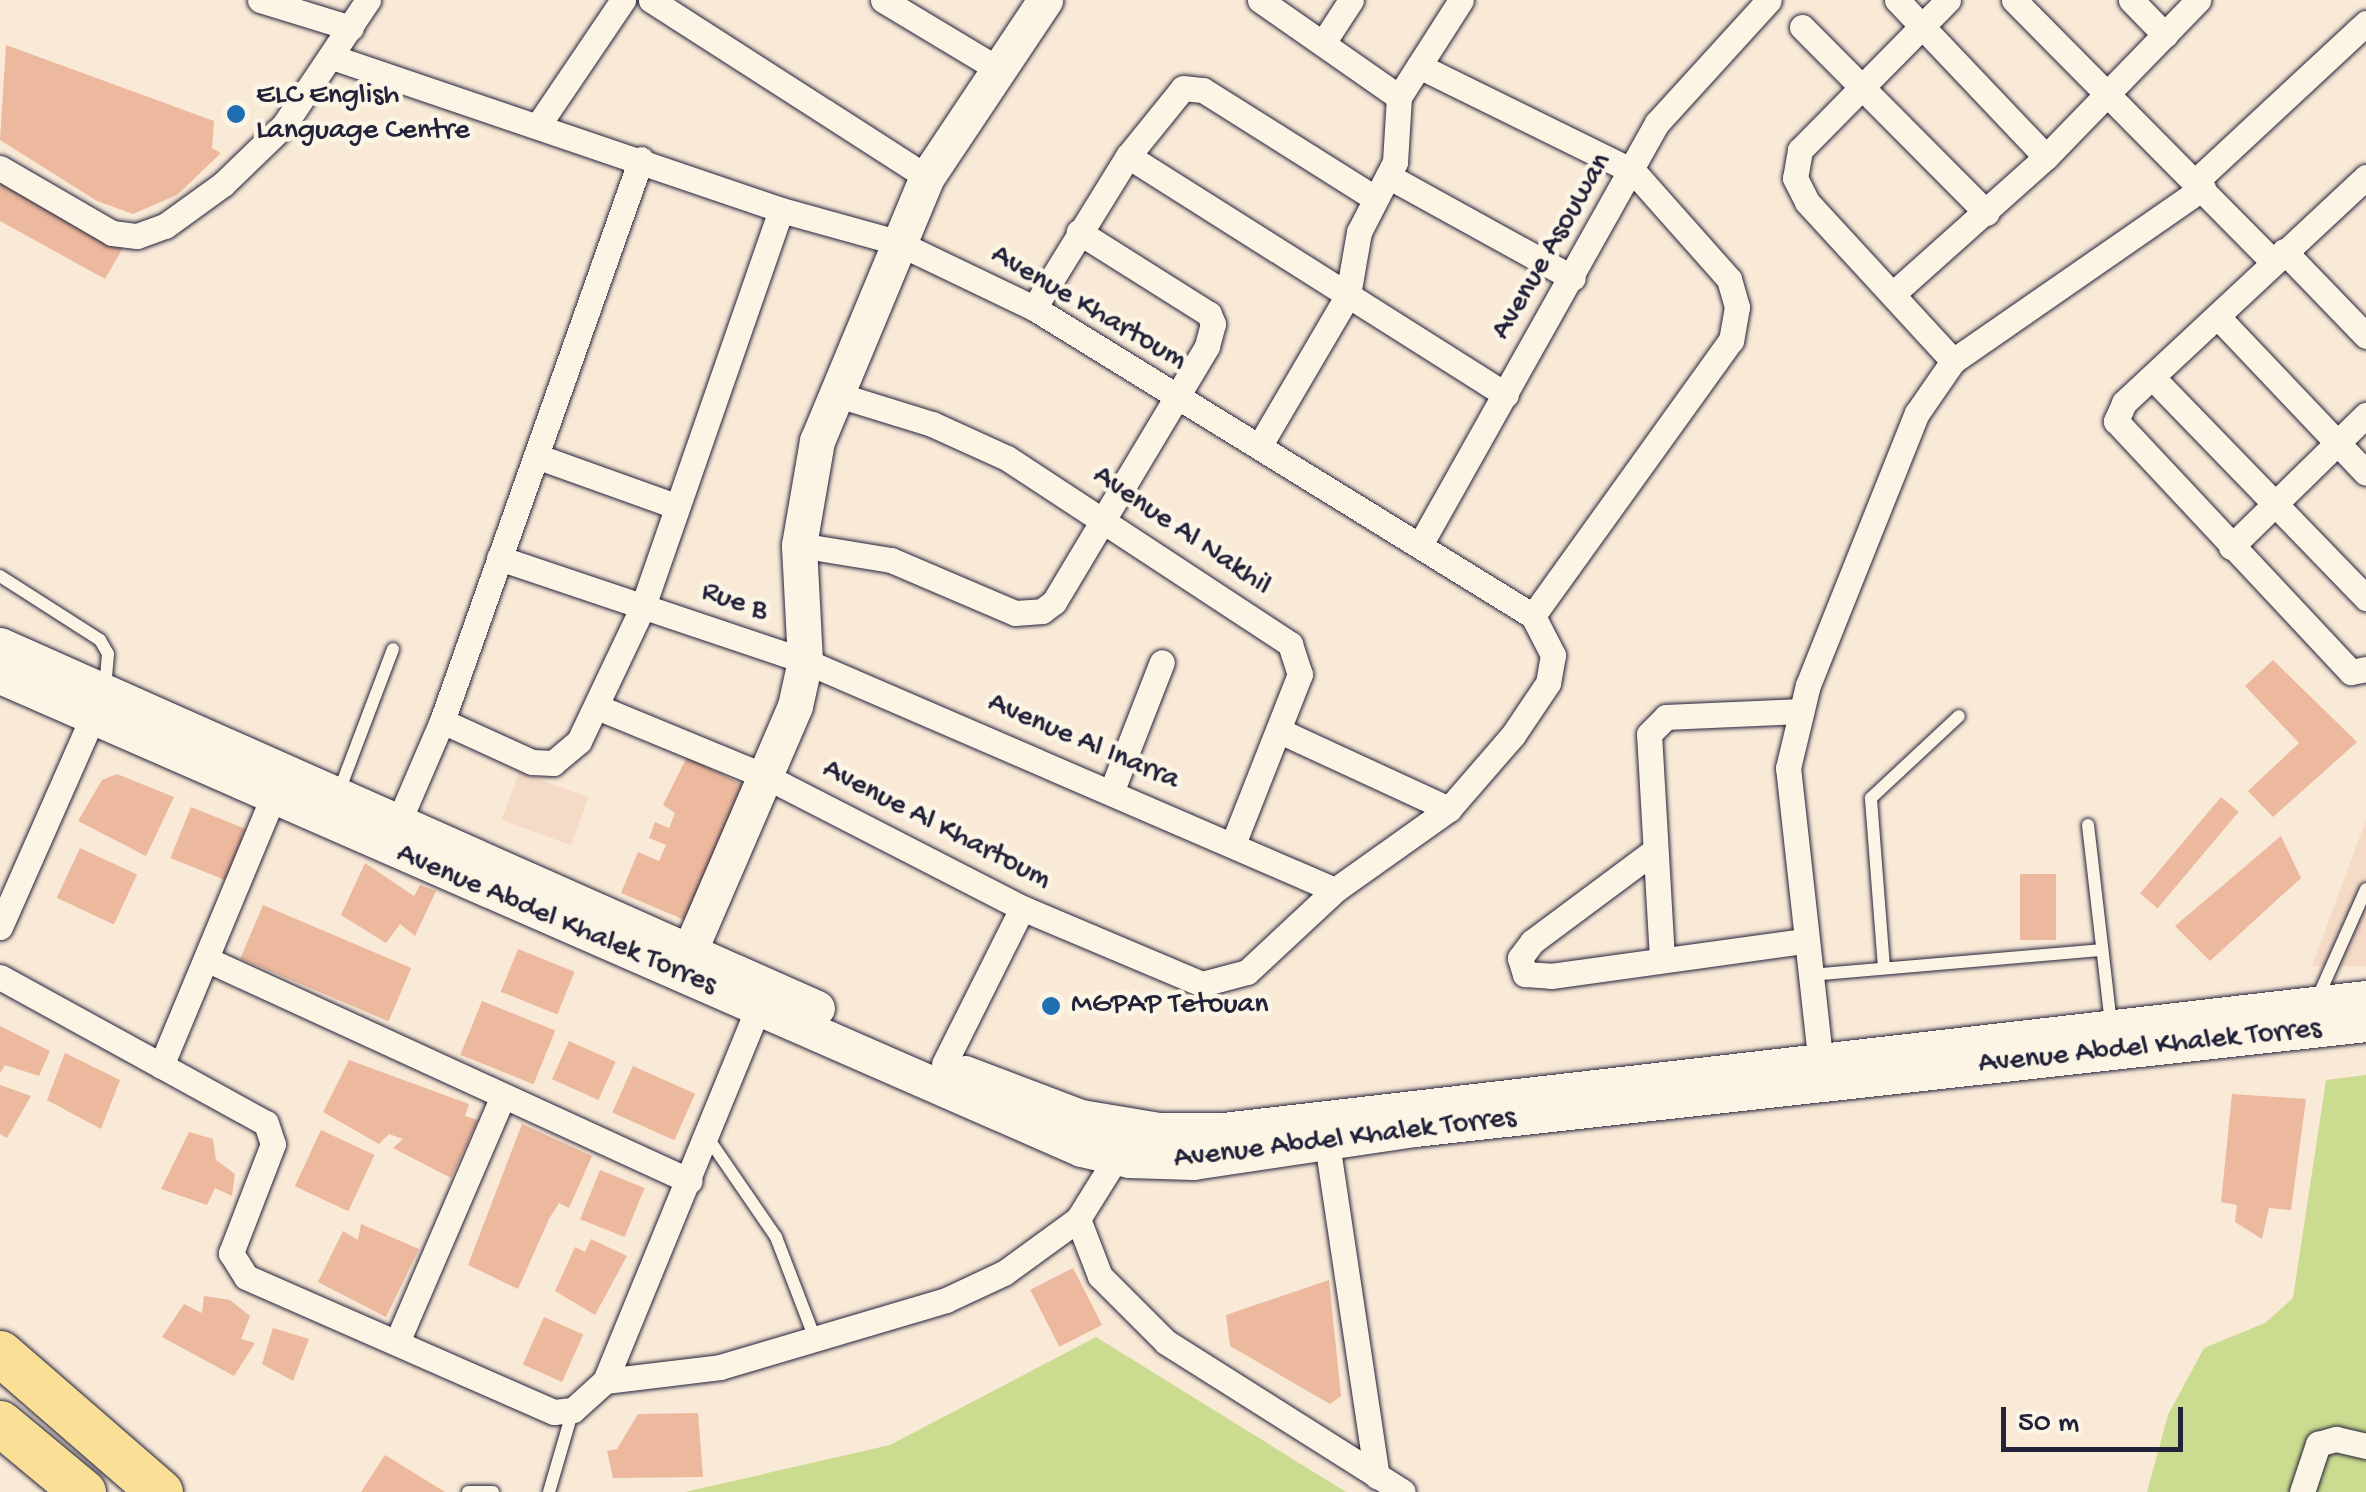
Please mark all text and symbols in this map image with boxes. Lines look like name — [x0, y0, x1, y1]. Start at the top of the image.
place label: ELC English Language Centre — [256, 79, 470, 150]
marker: ELC English Language Centre — [225, 103, 247, 125]
street label: Avenue Asouwan — [1485, 147, 1621, 347]
street label: Avenue Khartoum — [984, 238, 1192, 380]
street label: Avenue Al Nakhil — [1085, 459, 1277, 605]
street label: Rue B — [696, 575, 772, 631]
street label: Avenue Al Inarra — [982, 686, 1184, 800]
street label: Avenue Al Khartoum — [816, 753, 1056, 899]
street label: Avenue Abdel Khalek Torres — [390, 837, 722, 1005]
place label: MGPAP Tetouan — [1071, 988, 1268, 1024]
marker: MGPAP Tetouan — [1040, 995, 1062, 1017]
street label: Avenue Abdel Khalek Torres — [1977, 1012, 2323, 1084]
street label: Avenue Abdel Khalek Torres — [1172, 1101, 1518, 1179]
scale bar — [2006, 1387, 2188, 1449]
text: 50 m — [2018, 1407, 2079, 1442]

